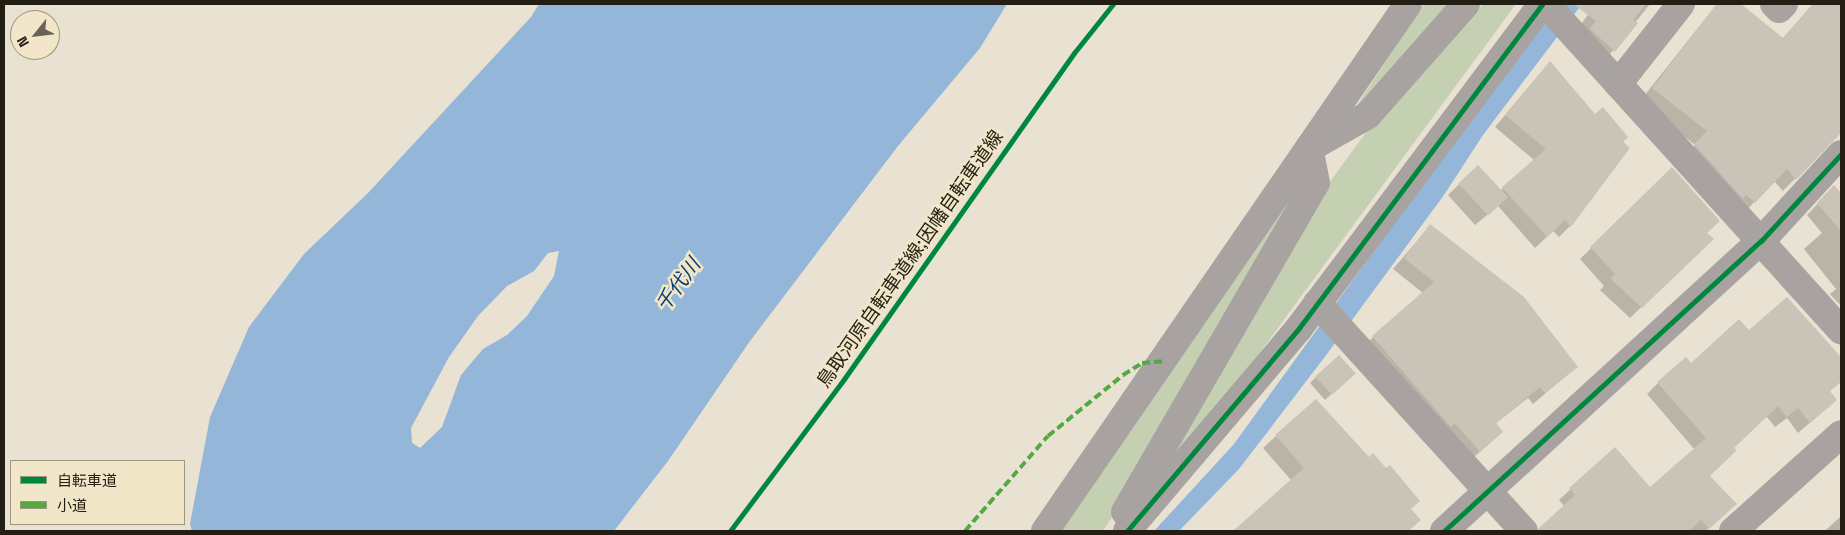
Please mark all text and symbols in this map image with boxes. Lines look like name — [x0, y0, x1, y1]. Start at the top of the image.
north arrow — [10, 10, 60, 60]
text: N — [13, 33, 33, 50]
street label: 鳥取河原自転車道線;因幡自転車道線 — [812, 126, 1008, 392]
water label: 千代川 — [651, 254, 705, 316]
legend — [10, 460, 185, 525]
text: 自転車道 — [57, 471, 117, 490]
text: 小道 — [57, 496, 87, 515]

